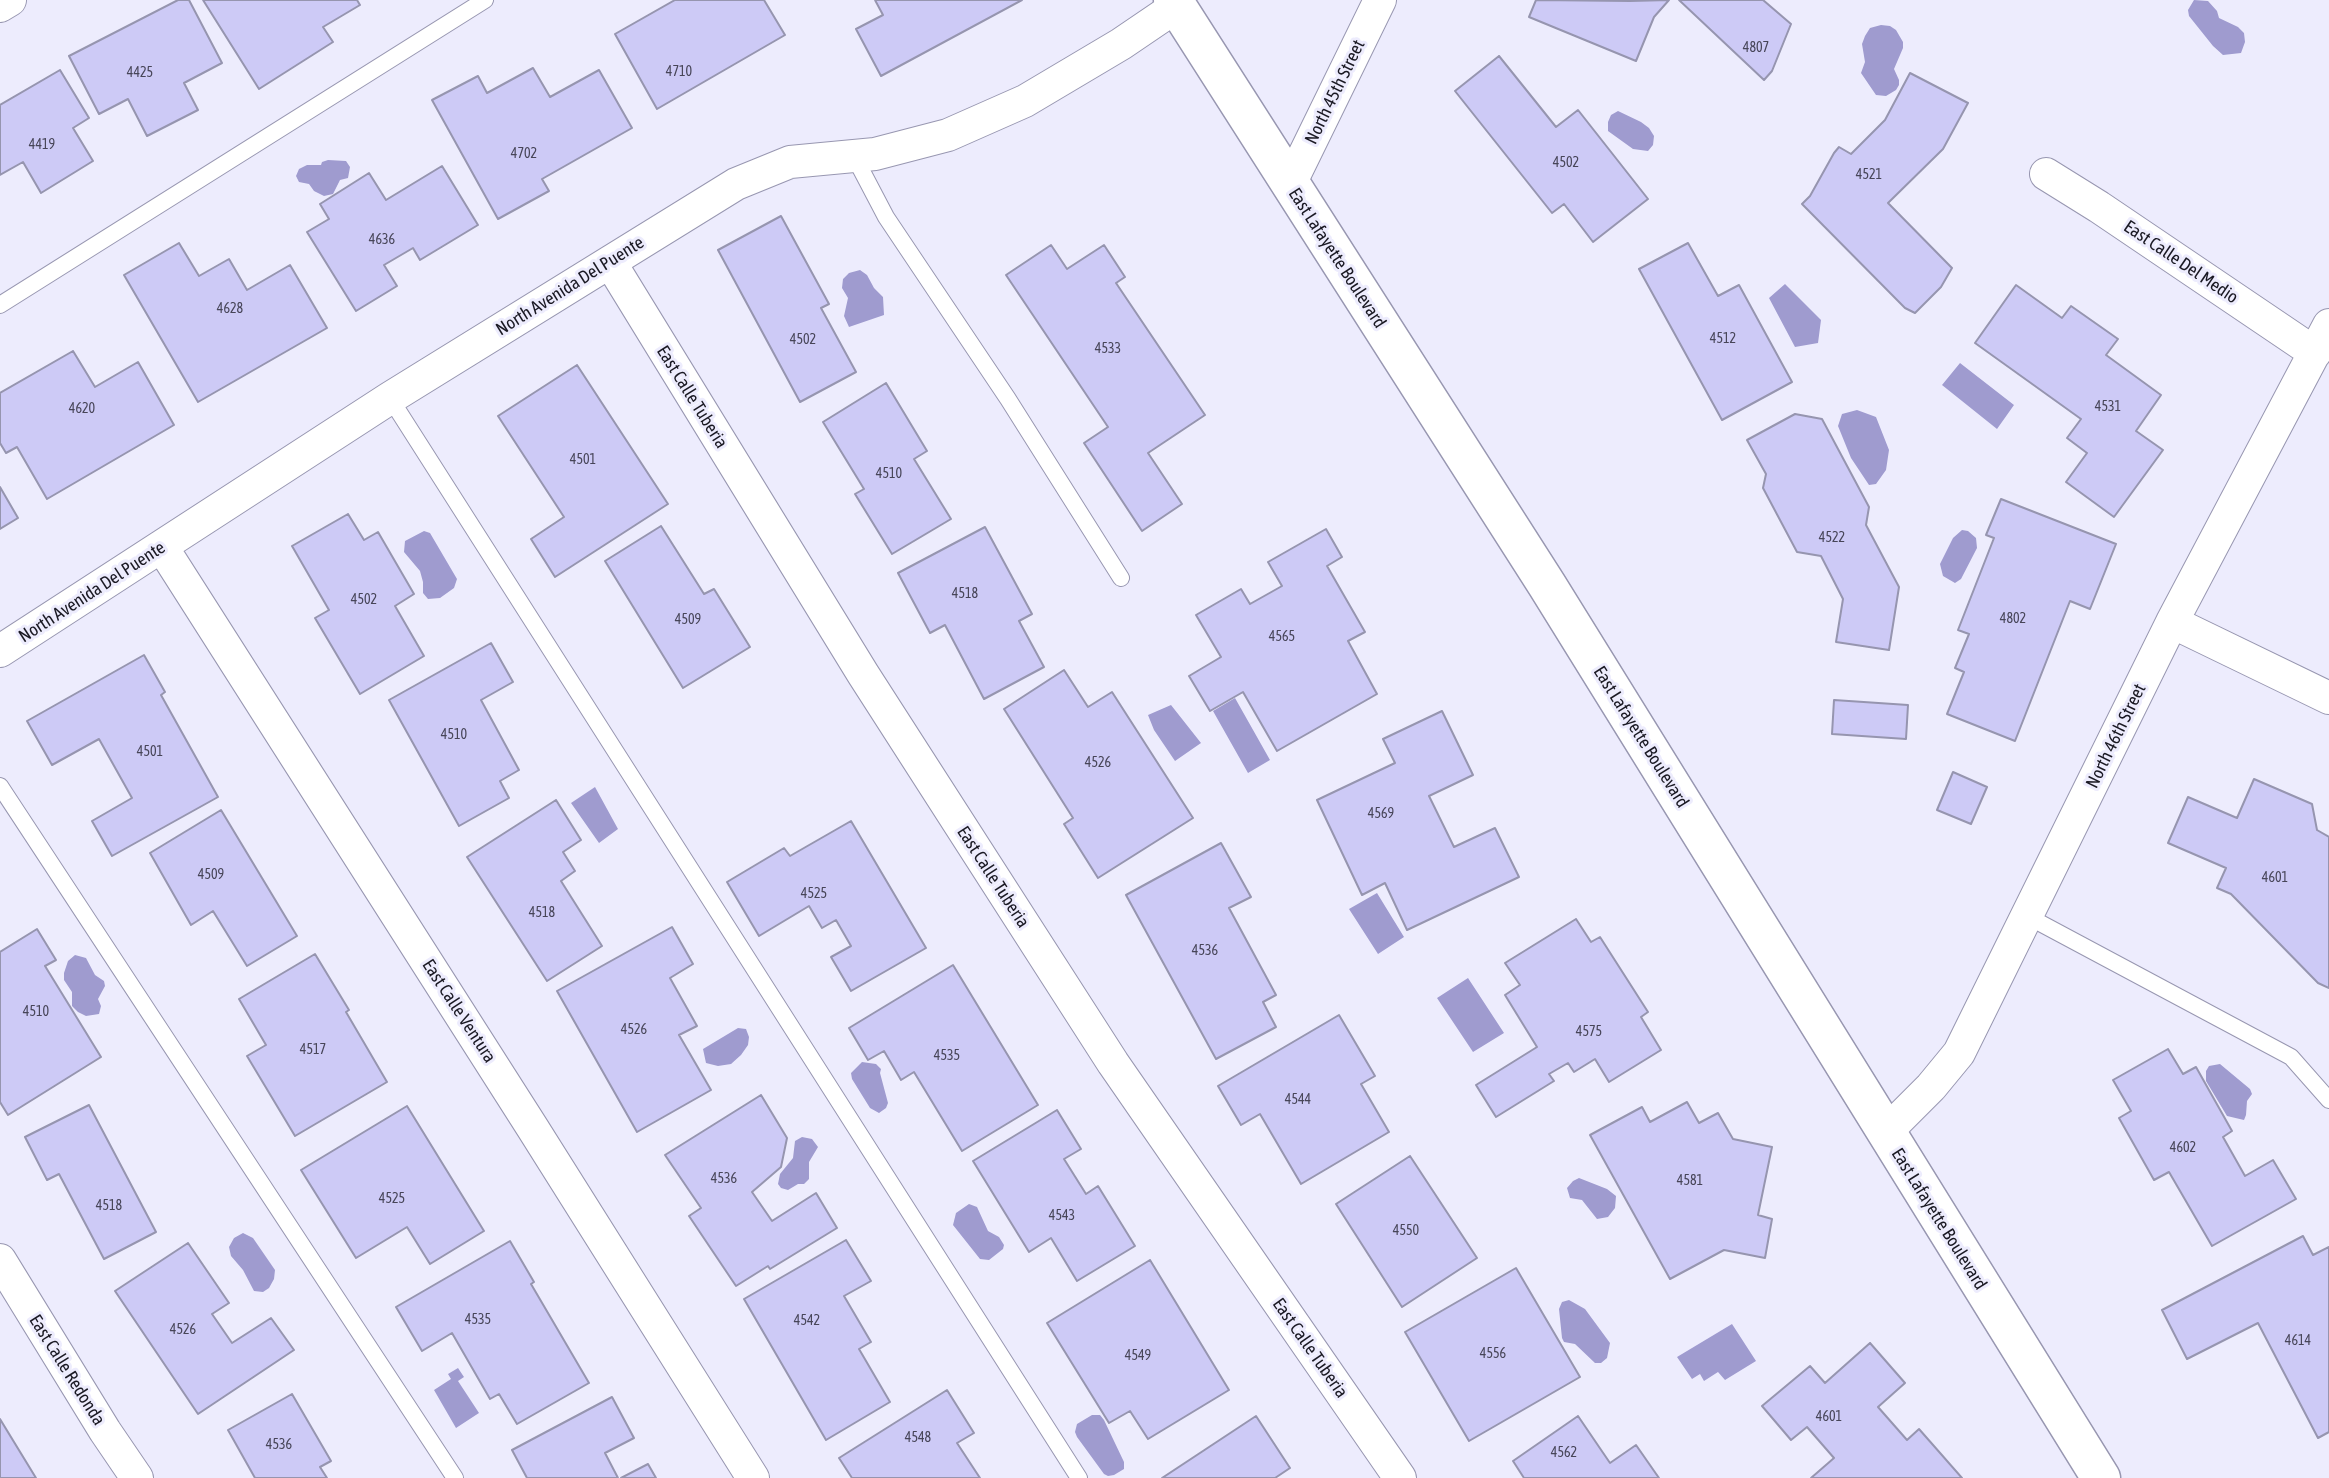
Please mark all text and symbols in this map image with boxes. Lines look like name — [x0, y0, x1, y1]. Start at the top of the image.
street label: North 45th Street — [1300, 36, 1370, 148]
house number: 4807 — [1743, 40, 1769, 56]
house number: 4710 — [666, 64, 692, 80]
house number: 4425 — [127, 65, 153, 81]
house number: 4419 — [29, 137, 55, 153]
house number: 4702 — [511, 146, 537, 162]
house number: 4502 — [1553, 155, 1579, 171]
house number: 4521 — [1856, 167, 1882, 183]
street label: East Lafayette Boulevard — [1284, 184, 1390, 332]
street label: East Calle Del Medio — [2120, 216, 2242, 308]
house number: 4636 — [369, 232, 395, 248]
street label: North Avenida Del Puente — [492, 232, 648, 340]
house number: 4628 — [217, 301, 243, 317]
house number: 4512 — [1710, 331, 1736, 347]
house number: 4502 — [790, 332, 816, 348]
house number: 4533 — [1095, 341, 1121, 357]
street label: East Calle Tuberia — [652, 342, 732, 452]
house number: 4531 — [2095, 399, 2121, 415]
house number: 4620 — [69, 401, 95, 417]
house number: 4501 — [570, 452, 596, 468]
house number: 4510 — [876, 466, 902, 482]
house number: 4522 — [1819, 530, 1845, 546]
street label: North Avenida Del Puente — [15, 537, 169, 647]
house number: 4518 — [952, 586, 978, 602]
house number: 4502 — [351, 592, 377, 608]
house number: 4802 — [2000, 611, 2026, 627]
house number: 4509 — [675, 612, 701, 628]
house number: 4565 — [1269, 629, 1295, 645]
street label: East Lafayette Boulevard — [1589, 662, 1693, 812]
street label: North 46th Street — [2081, 680, 2151, 792]
house number: 4510 — [441, 727, 467, 743]
house number: 4501 — [137, 744, 163, 760]
house number: 4526 — [1085, 755, 1111, 771]
house number: 4569 — [1368, 806, 1394, 822]
street label: East Calle Tuberia — [952, 822, 1034, 932]
house number: 4509 — [198, 867, 224, 883]
house number: 4601 — [2262, 870, 2288, 886]
house number: 4525 — [801, 886, 827, 902]
house number: 4518 — [529, 905, 555, 921]
house number: 4536 — [1192, 943, 1218, 959]
street label: East Calle Ventura — [418, 955, 500, 1067]
house number: 4510 — [23, 1004, 49, 1020]
house number: 4526 — [621, 1022, 647, 1038]
house number: 4575 — [1576, 1024, 1602, 1040]
house number: 4517 — [300, 1042, 326, 1058]
house number: 4535 — [934, 1048, 960, 1064]
house number: 4544 — [1285, 1092, 1311, 1108]
house number: 4602 — [2170, 1140, 2196, 1156]
street label: East Lafayette Boulevard — [1887, 1144, 1991, 1294]
house number: 4536 — [711, 1171, 737, 1187]
house number: 4581 — [1677, 1173, 1703, 1189]
house number: 4525 — [379, 1191, 405, 1207]
house number: 4518 — [96, 1198, 122, 1214]
house number: 4543 — [1049, 1208, 1075, 1224]
house number: 4550 — [1393, 1223, 1419, 1239]
street label: East Calle Tuberia — [1268, 1294, 1352, 1402]
street label: East Calle Redonda — [24, 1311, 110, 1429]
house number: 4535 — [465, 1312, 491, 1328]
house number: 4542 — [794, 1313, 820, 1329]
house number: 4526 — [170, 1322, 196, 1338]
house number: 4614 — [2285, 1333, 2311, 1349]
house number: 4556 — [1480, 1346, 1506, 1362]
house number: 4549 — [1125, 1348, 1151, 1364]
house number: 4601 — [1816, 1409, 1842, 1425]
house number: 4548 — [905, 1430, 931, 1446]
house number: 4536 — [266, 1437, 292, 1453]
house number: 4562 — [1551, 1445, 1577, 1461]

